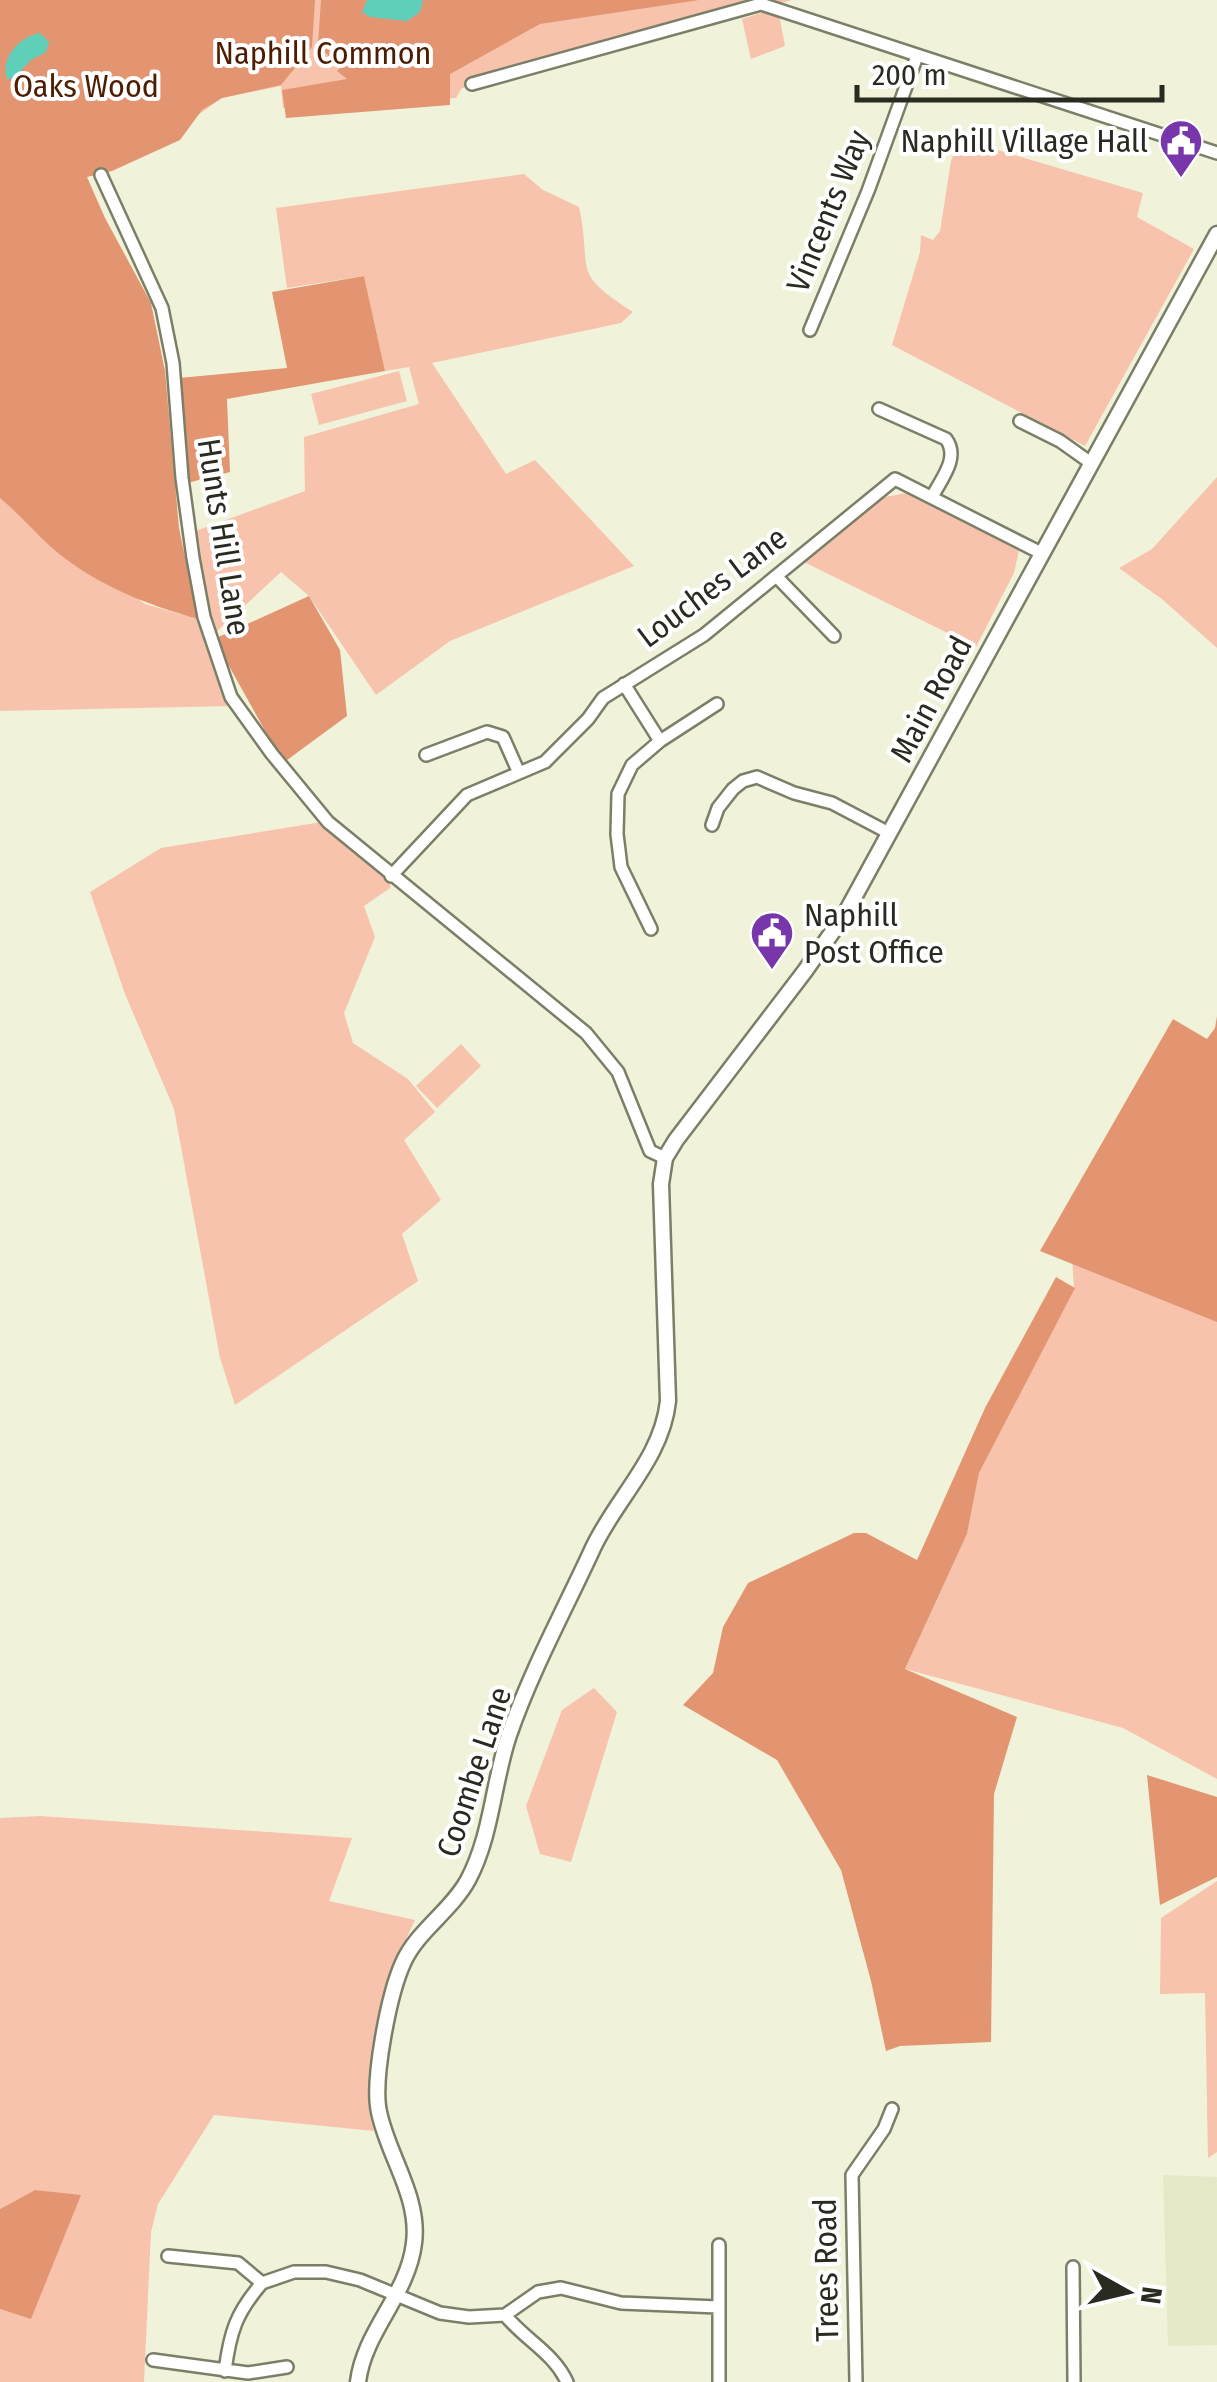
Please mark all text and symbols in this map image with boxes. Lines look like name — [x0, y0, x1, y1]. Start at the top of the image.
park label: Naphill Common — [215, 34, 431, 72]
scale bar — [857, 40, 1162, 102]
text: 200 m — [872, 57, 947, 93]
park label: Oaks Wood — [13, 67, 159, 105]
public building icon: Naphill Village Hall — [1158, 118, 1204, 179]
place label: Naphill Village Hall — [901, 122, 1148, 160]
street label: Vincents Way — [778, 124, 878, 297]
street label: Hunts Hill Lane — [190, 436, 258, 638]
street label: Louches Lane — [630, 519, 794, 655]
street label: Main Road — [882, 630, 980, 768]
place label: Naphill Post Office — [804, 896, 944, 971]
public building icon: Naphill Post Office — [749, 910, 795, 971]
street label: Coombe Lane — [429, 1682, 519, 1862]
street label: Trees Road — [806, 2198, 846, 2342]
north arrow — [1077, 2242, 1177, 2342]
text: N — [1134, 2285, 1169, 2306]

